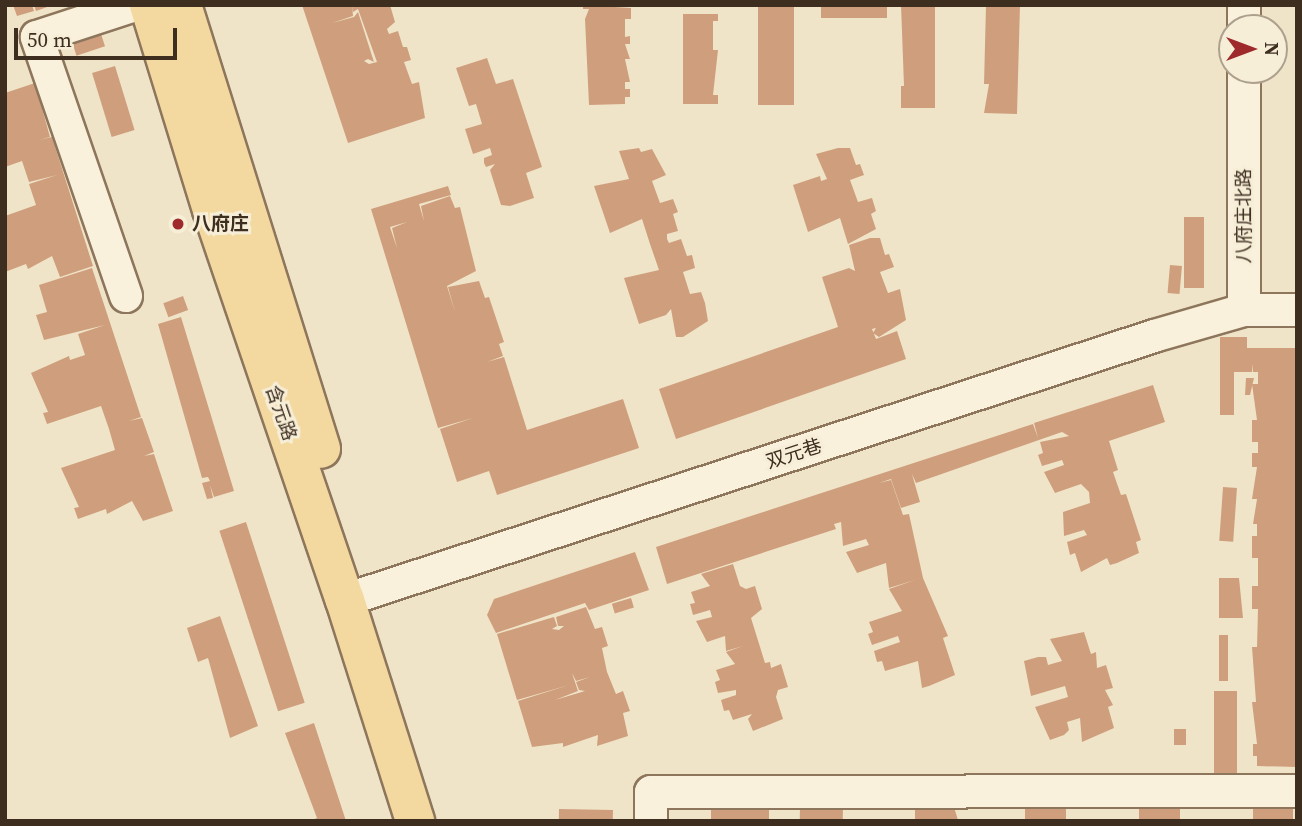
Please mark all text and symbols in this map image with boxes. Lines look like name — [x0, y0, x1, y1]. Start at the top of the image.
scale bar — [18, 14, 180, 58]
north arrow — [1218, 14, 1288, 84]
text: 50 m — [27, 25, 72, 54]
text: N — [1259, 42, 1285, 56]
street label: 八府庄北路 — [1233, 169, 1255, 263]
place label: 八府庄 — [192, 213, 249, 235]
marker: 八府庄 — [170, 216, 186, 232]
street label: 含元路 — [261, 382, 301, 444]
street label: 双元巷 — [763, 434, 825, 474]

